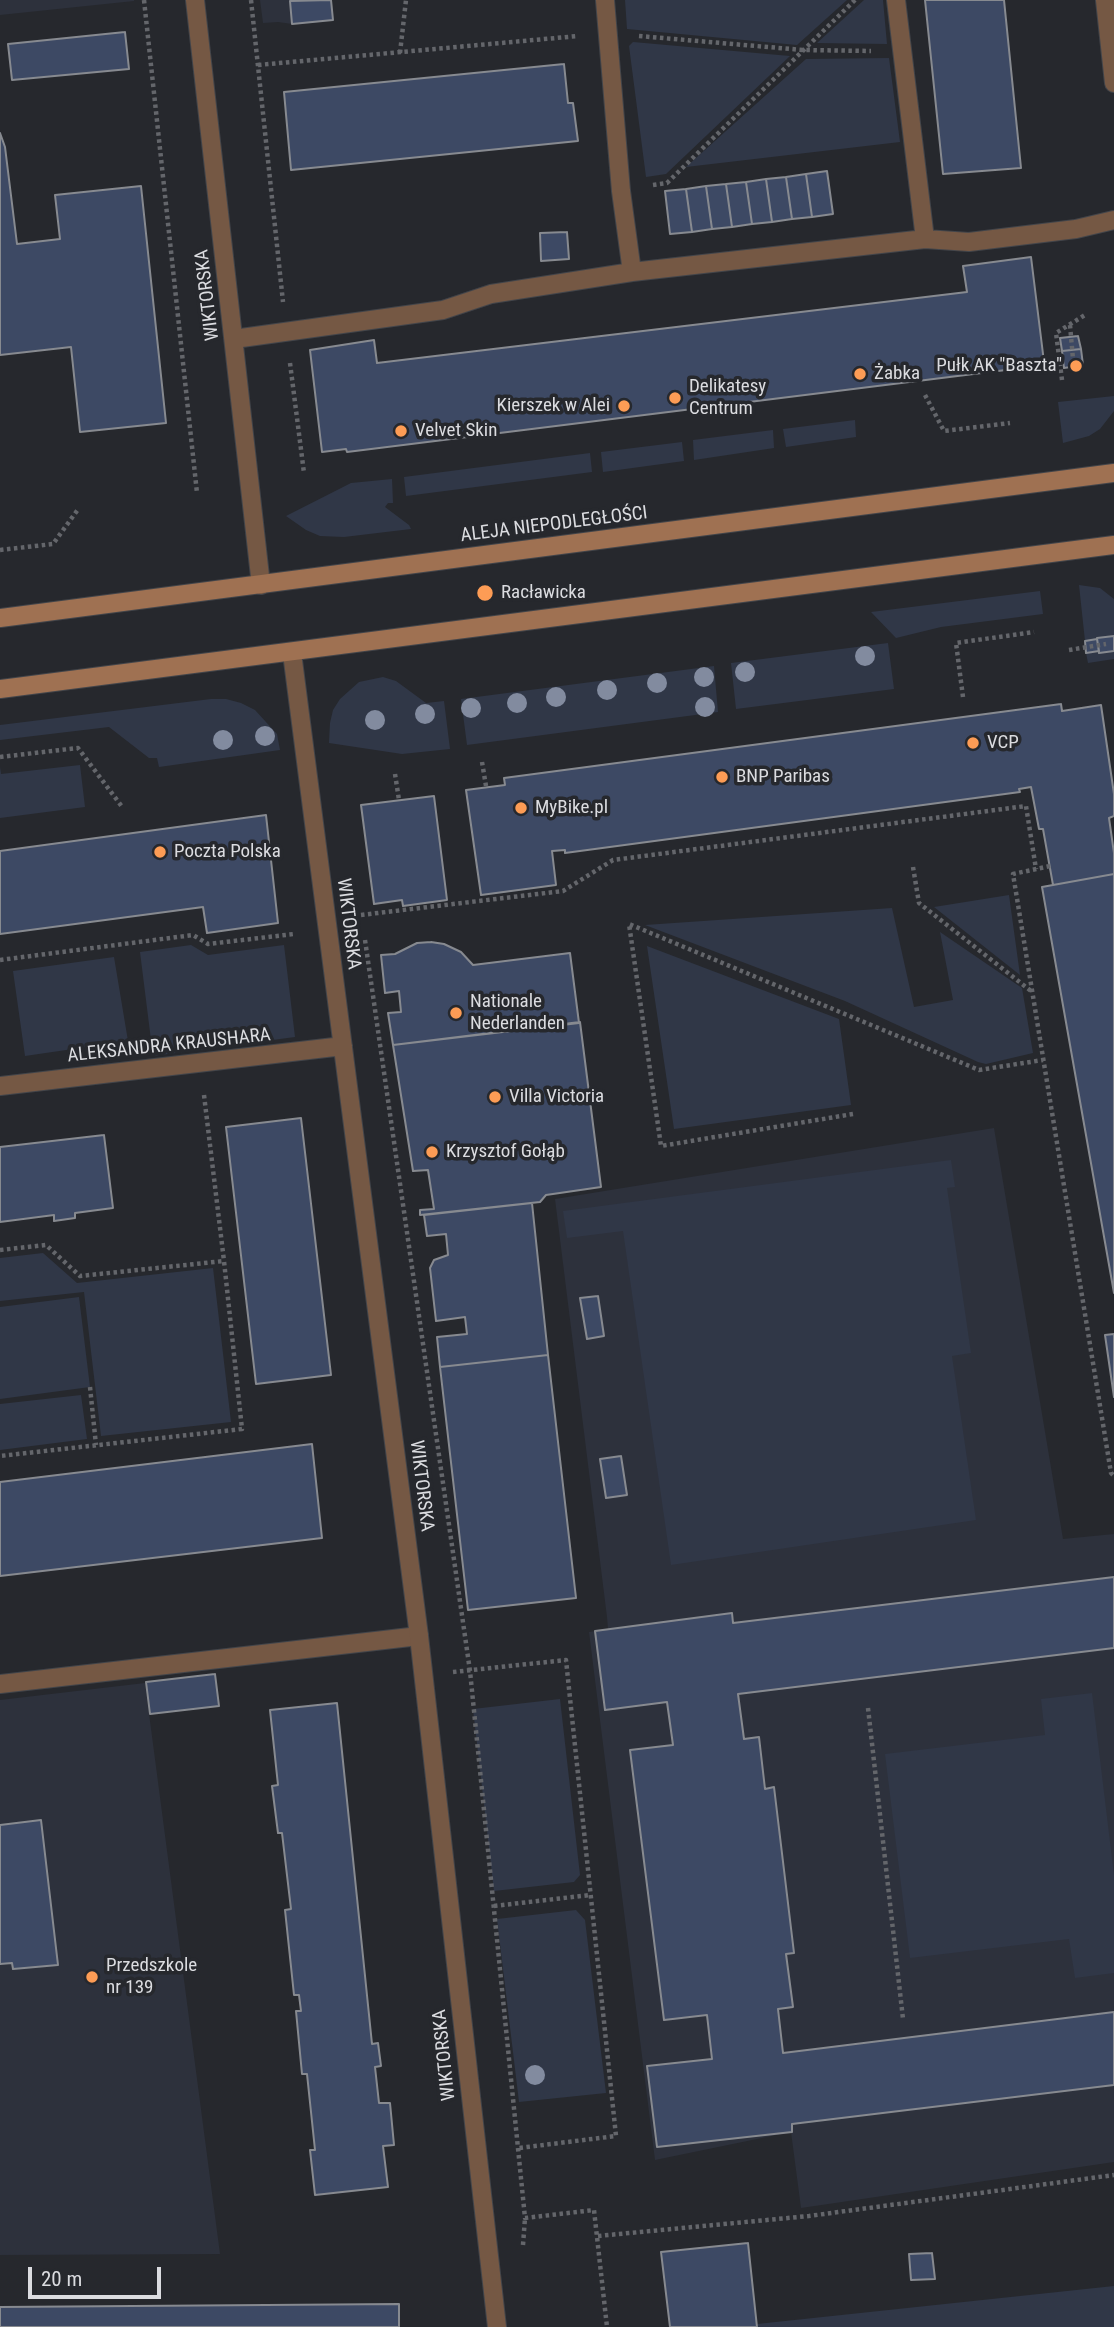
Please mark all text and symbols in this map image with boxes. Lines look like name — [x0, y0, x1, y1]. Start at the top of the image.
street label: WIKTORSKA — [191, 248, 225, 342]
place label: Pułk AK "Baszta" — [936, 355, 1062, 377]
marker: Pułk AK "Baszta" — [1068, 358, 1084, 374]
place label: Żabka — [874, 363, 920, 385]
marker: Żabka — [852, 366, 868, 382]
place label: Delikatesy Centrum — [689, 376, 766, 420]
marker: Delikatesy Centrum — [667, 390, 683, 406]
place label: Kierszek w Alei — [497, 395, 610, 417]
marker: Kierszek w Alei — [616, 398, 632, 414]
place label: Velvet Skin — [415, 420, 497, 442]
marker: Velvet Skin — [393, 423, 409, 439]
street label: ALEJA NIEPODLEGŁOŚCI — [459, 502, 649, 548]
place label: Racławicka — [501, 582, 586, 604]
marker: Racławicka — [475, 583, 495, 603]
place label: VCP — [987, 732, 1019, 754]
marker: VCP — [965, 735, 981, 751]
place label: BNP Paribas — [736, 766, 830, 788]
marker: BNP Paribas — [714, 769, 730, 785]
place label: MyBike.pl — [535, 797, 608, 819]
marker: MyBike.pl — [513, 800, 529, 816]
place label: Poczta Polska — [174, 841, 281, 863]
marker: Poczta Polska — [152, 844, 168, 860]
street label: WIKTORSKA — [331, 877, 365, 971]
place label: Nationale Nederlanden — [470, 991, 565, 1035]
marker: Nationale Nederlanden — [448, 1005, 464, 1021]
street label: ALEKSANDRA KRAUSHARA — [66, 1024, 272, 1068]
place label: Villa Victoria — [509, 1086, 604, 1108]
marker: Villa Victoria — [487, 1089, 503, 1105]
place label: Krzysztof Gołąb — [446, 1141, 565, 1163]
marker: Krzysztof Gołąb — [424, 1144, 440, 1160]
street label: WIKTORSKA — [404, 1439, 438, 1533]
place label: Przedszkole nr 139 — [106, 1955, 197, 1999]
marker: Przedszkole nr 139 — [84, 1969, 100, 1985]
street label: WIKTORSKA — [429, 2008, 461, 2102]
scale bar — [32, 2254, 164, 2298]
text: 20 m — [41, 2267, 82, 2291]

